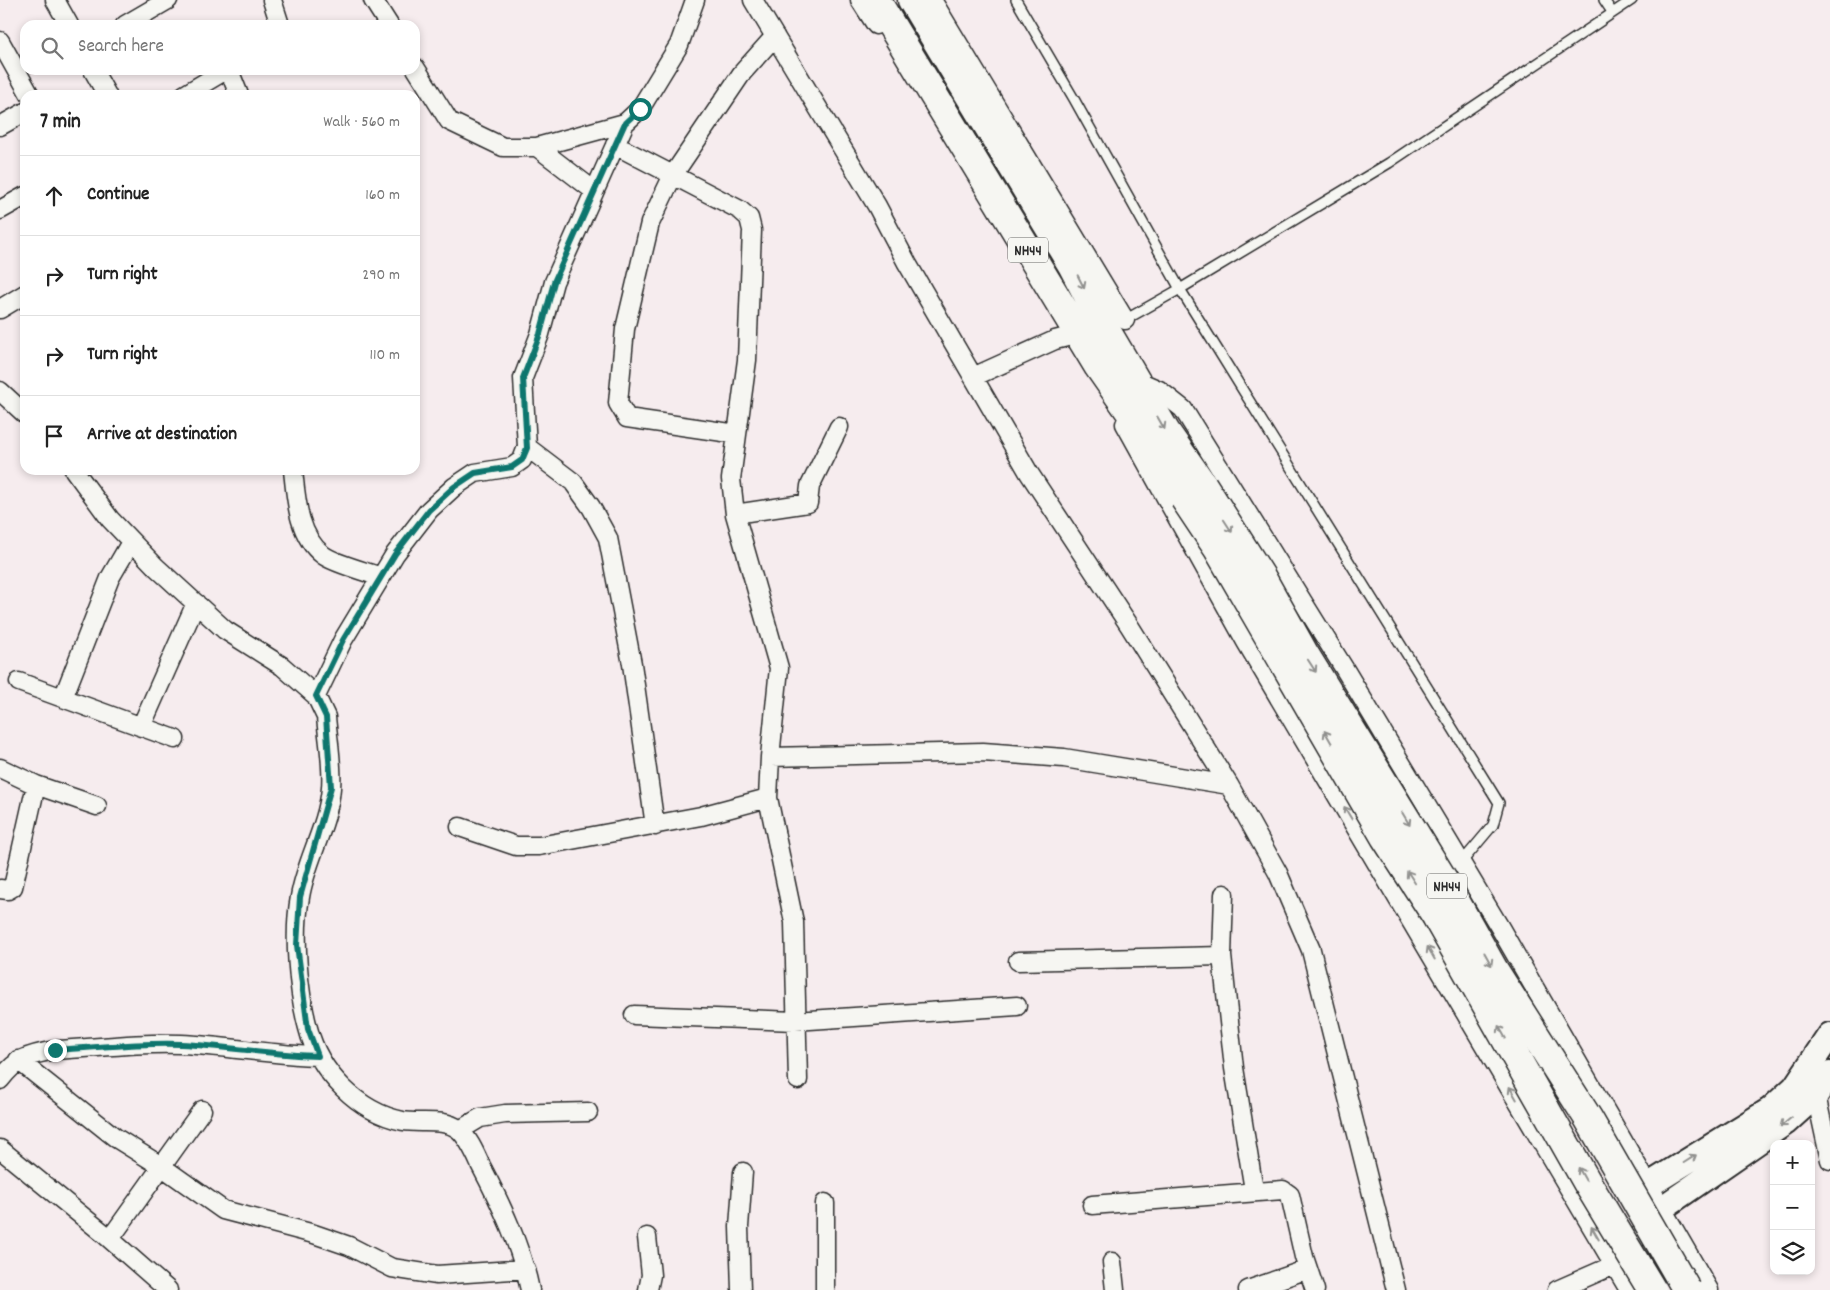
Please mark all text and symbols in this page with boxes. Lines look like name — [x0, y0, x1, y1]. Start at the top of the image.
search box — [20, 20, 420, 75]
icon: search — [38, 34, 66, 62]
text: Search here — [78, 34, 164, 61]
route start — [629, 98, 652, 121]
text: 7 min — [40, 108, 81, 138]
text: Walk · 560 m — [323, 111, 400, 134]
icon: ahead — [40, 182, 68, 210]
text: Continue — [87, 182, 149, 209]
text: 160 m — [365, 184, 400, 207]
road number: NH44 — [1008, 238, 1048, 262]
icon: right — [40, 262, 68, 290]
text: Turn right — [87, 262, 158, 289]
text: 290 m — [362, 264, 400, 287]
one-way arrow — [1077, 274, 1086, 289]
icon: right — [40, 342, 68, 370]
text: Turn right — [87, 342, 158, 369]
text: 110 m — [370, 344, 400, 367]
one-way arrow — [1157, 416, 1167, 430]
icon: arrive — [40, 422, 68, 450]
text: Arrive at destination — [87, 422, 237, 449]
one-way arrow — [1224, 519, 1234, 533]
one-way arrow — [1307, 658, 1317, 672]
one-way arrow — [1323, 730, 1333, 745]
one-way arrow — [1342, 807, 1352, 821]
one-way arrow — [1402, 811, 1412, 825]
one-way arrow — [1406, 870, 1416, 884]
road number: NH44 — [1427, 874, 1467, 898]
one-way arrow — [1425, 946, 1435, 960]
one-way arrow — [1483, 952, 1493, 967]
one-way arrow — [1497, 1024, 1507, 1039]
route end — [44, 1039, 67, 1062]
one-way arrow — [1508, 1085, 1518, 1100]
one-way arrow — [1780, 1117, 1793, 1128]
map controls — [1770, 1140, 1815, 1275]
button: + — [1770, 1140, 1815, 1185]
one-way arrow — [1682, 1154, 1696, 1164]
one-way arrow — [1576, 1167, 1586, 1181]
button: − — [1770, 1185, 1815, 1230]
one-way arrow — [1590, 1226, 1600, 1240]
button: layers — [1770, 1230, 1815, 1275]

